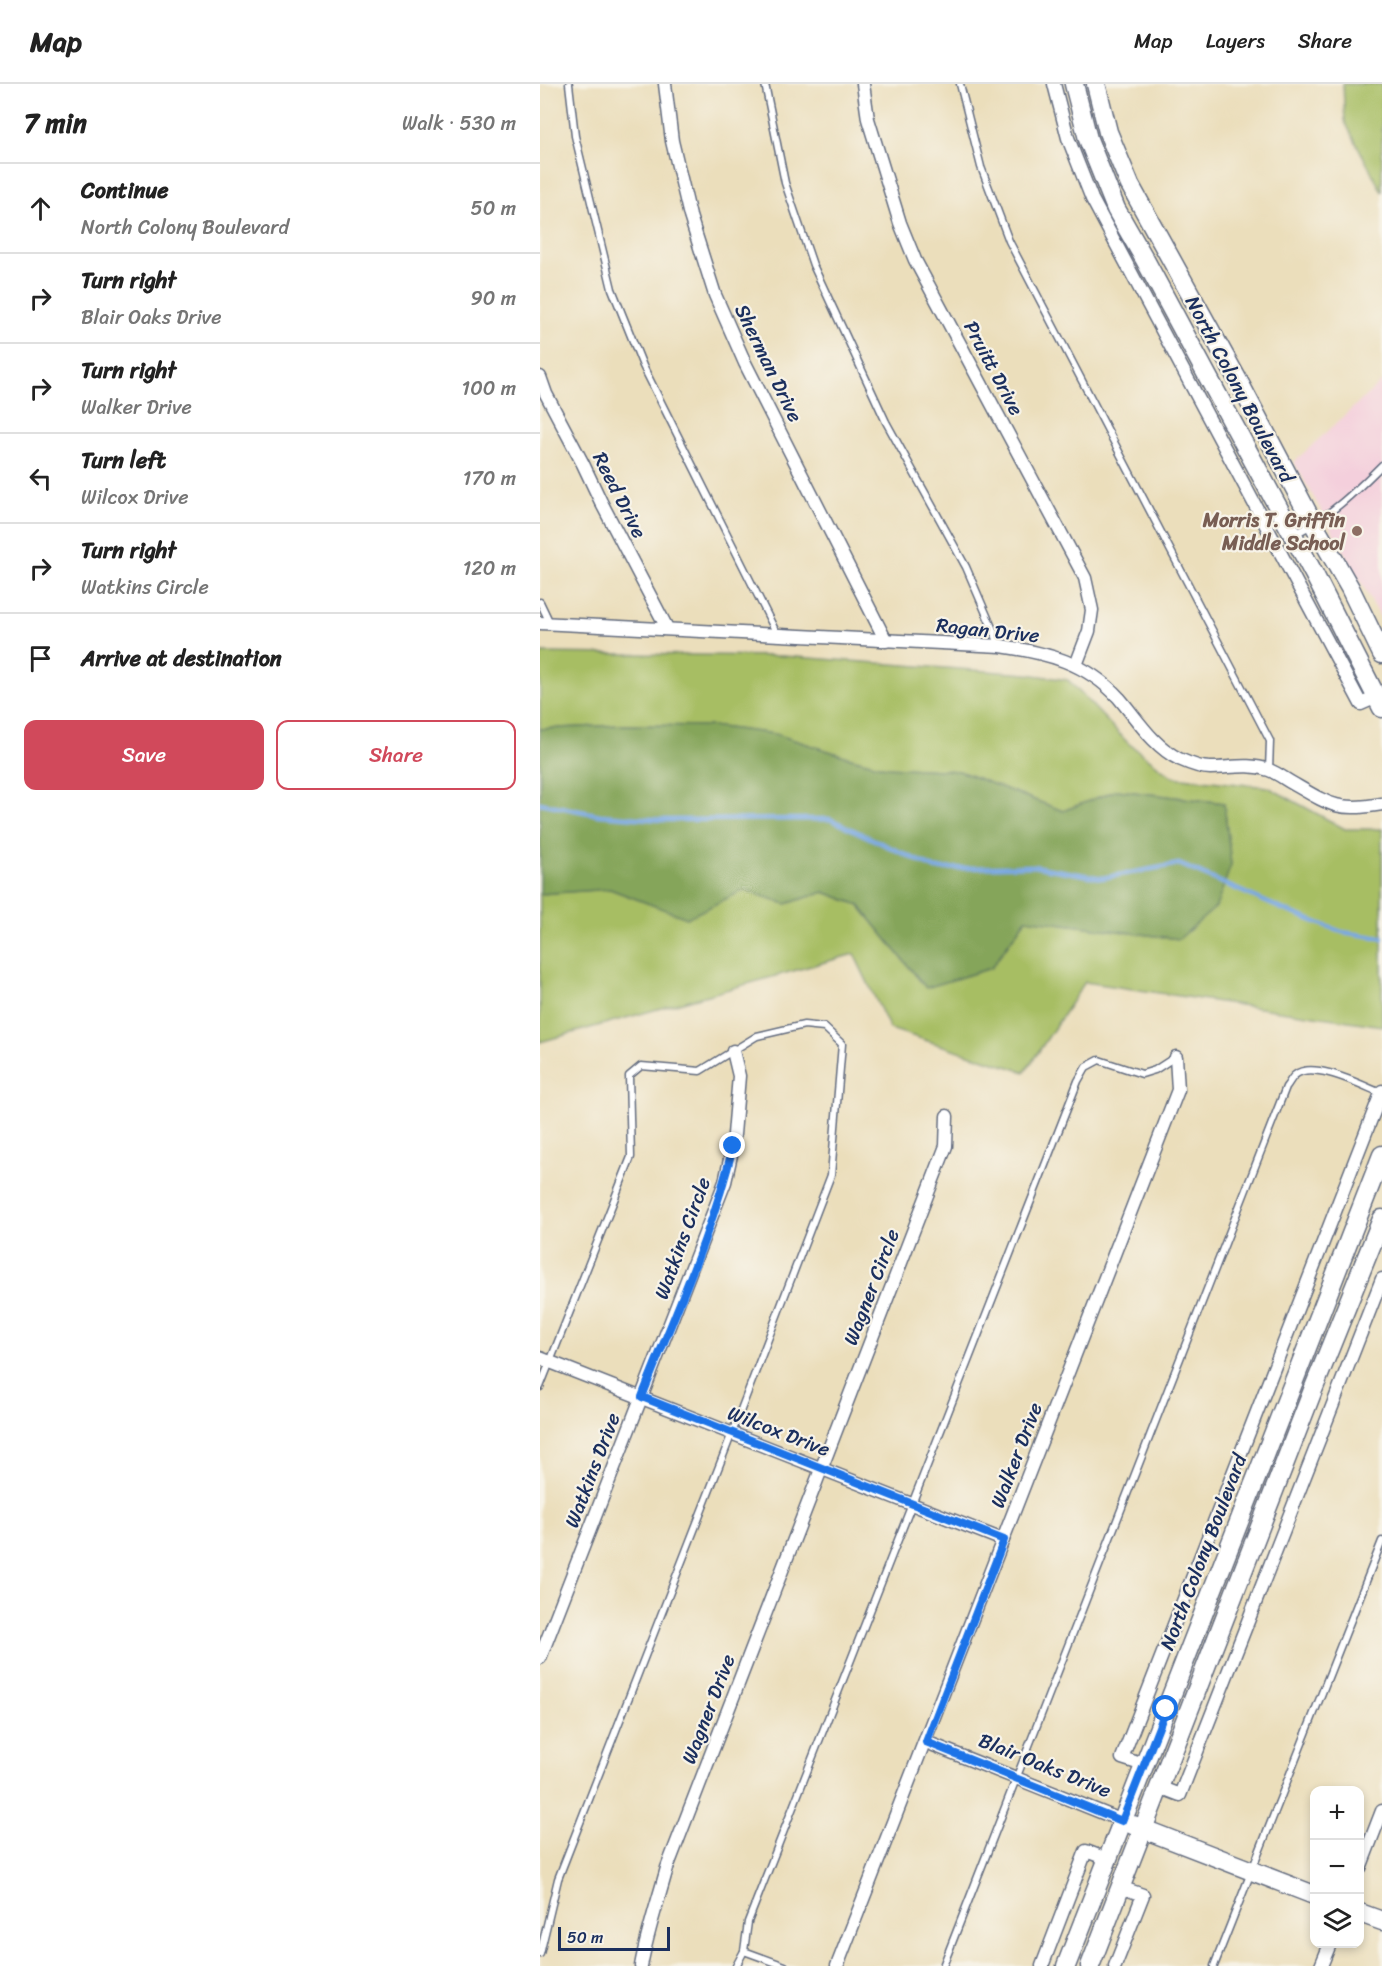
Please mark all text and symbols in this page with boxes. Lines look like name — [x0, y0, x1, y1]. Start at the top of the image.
text: Map — [30, 17, 82, 66]
text: Map — [1134, 22, 1173, 60]
text: Layers — [1206, 22, 1265, 60]
text: Share — [1298, 22, 1352, 60]
text: 7 min — [24, 100, 87, 146]
text: Walk · 530 m — [402, 106, 516, 141]
text: Continue — [81, 171, 169, 210]
text: 50 m — [471, 191, 516, 226]
icon: ahead — [24, 192, 57, 225]
text: North Colony Boulevard — [81, 210, 289, 245]
text: Turn right — [81, 261, 176, 300]
text: 90 m — [471, 281, 516, 316]
icon: right — [24, 282, 57, 315]
street label: North Colony Boulevard — [1175, 289, 1305, 491]
street label: Sherman Drive — [725, 298, 812, 428]
text: Blair Oaks Drive — [81, 300, 222, 335]
street label: Pruitt Drive — [954, 314, 1033, 422]
text: Turn right — [81, 351, 176, 390]
text: 100 m — [462, 371, 516, 406]
icon: right — [24, 372, 57, 405]
text: Walker Drive — [81, 390, 192, 425]
text: Turn left — [81, 441, 166, 480]
street label: Reed Drive — [583, 446, 656, 545]
text: 170 m — [463, 461, 516, 496]
icon: left — [24, 462, 57, 495]
text: Wilcox Drive — [81, 480, 188, 515]
place label: Morris T. Griffin Middle School — [1202, 503, 1346, 561]
marker: Morris T. Griffin Middle School — [1350, 524, 1364, 538]
text: Turn right — [81, 531, 176, 570]
text: 120 m — [463, 551, 516, 586]
icon: right — [24, 552, 57, 585]
text: Watkins Circle — [81, 570, 209, 605]
street label: Ragan Drive — [935, 608, 1041, 653]
text: Arrive at destination — [81, 639, 282, 678]
icon: arrive — [24, 642, 57, 675]
button: Save — [24, 720, 264, 790]
button: Share — [276, 720, 516, 790]
route end — [719, 1132, 745, 1158]
street label: Watkins Circle — [644, 1172, 721, 1304]
street label: Wagner Circle — [833, 1224, 910, 1350]
street label: Wilcox Drive — [722, 1396, 835, 1467]
street label: Walker Drive — [980, 1397, 1053, 1513]
street label: Watkins Drive — [554, 1407, 630, 1533]
street label: North Colony Boulevard — [1150, 1447, 1258, 1656]
street label: Wagner Drive — [671, 1649, 745, 1769]
route start — [1152, 1695, 1178, 1721]
street label: Blair Oaks Drive — [973, 1723, 1117, 1808]
map controls — [1310, 1786, 1364, 1948]
button: + — [1310, 1786, 1364, 1840]
button: − — [1310, 1840, 1364, 1894]
button: layers — [1310, 1894, 1364, 1948]
text: 50 m — [567, 1923, 603, 1952]
scale bar — [558, 1924, 670, 1952]

